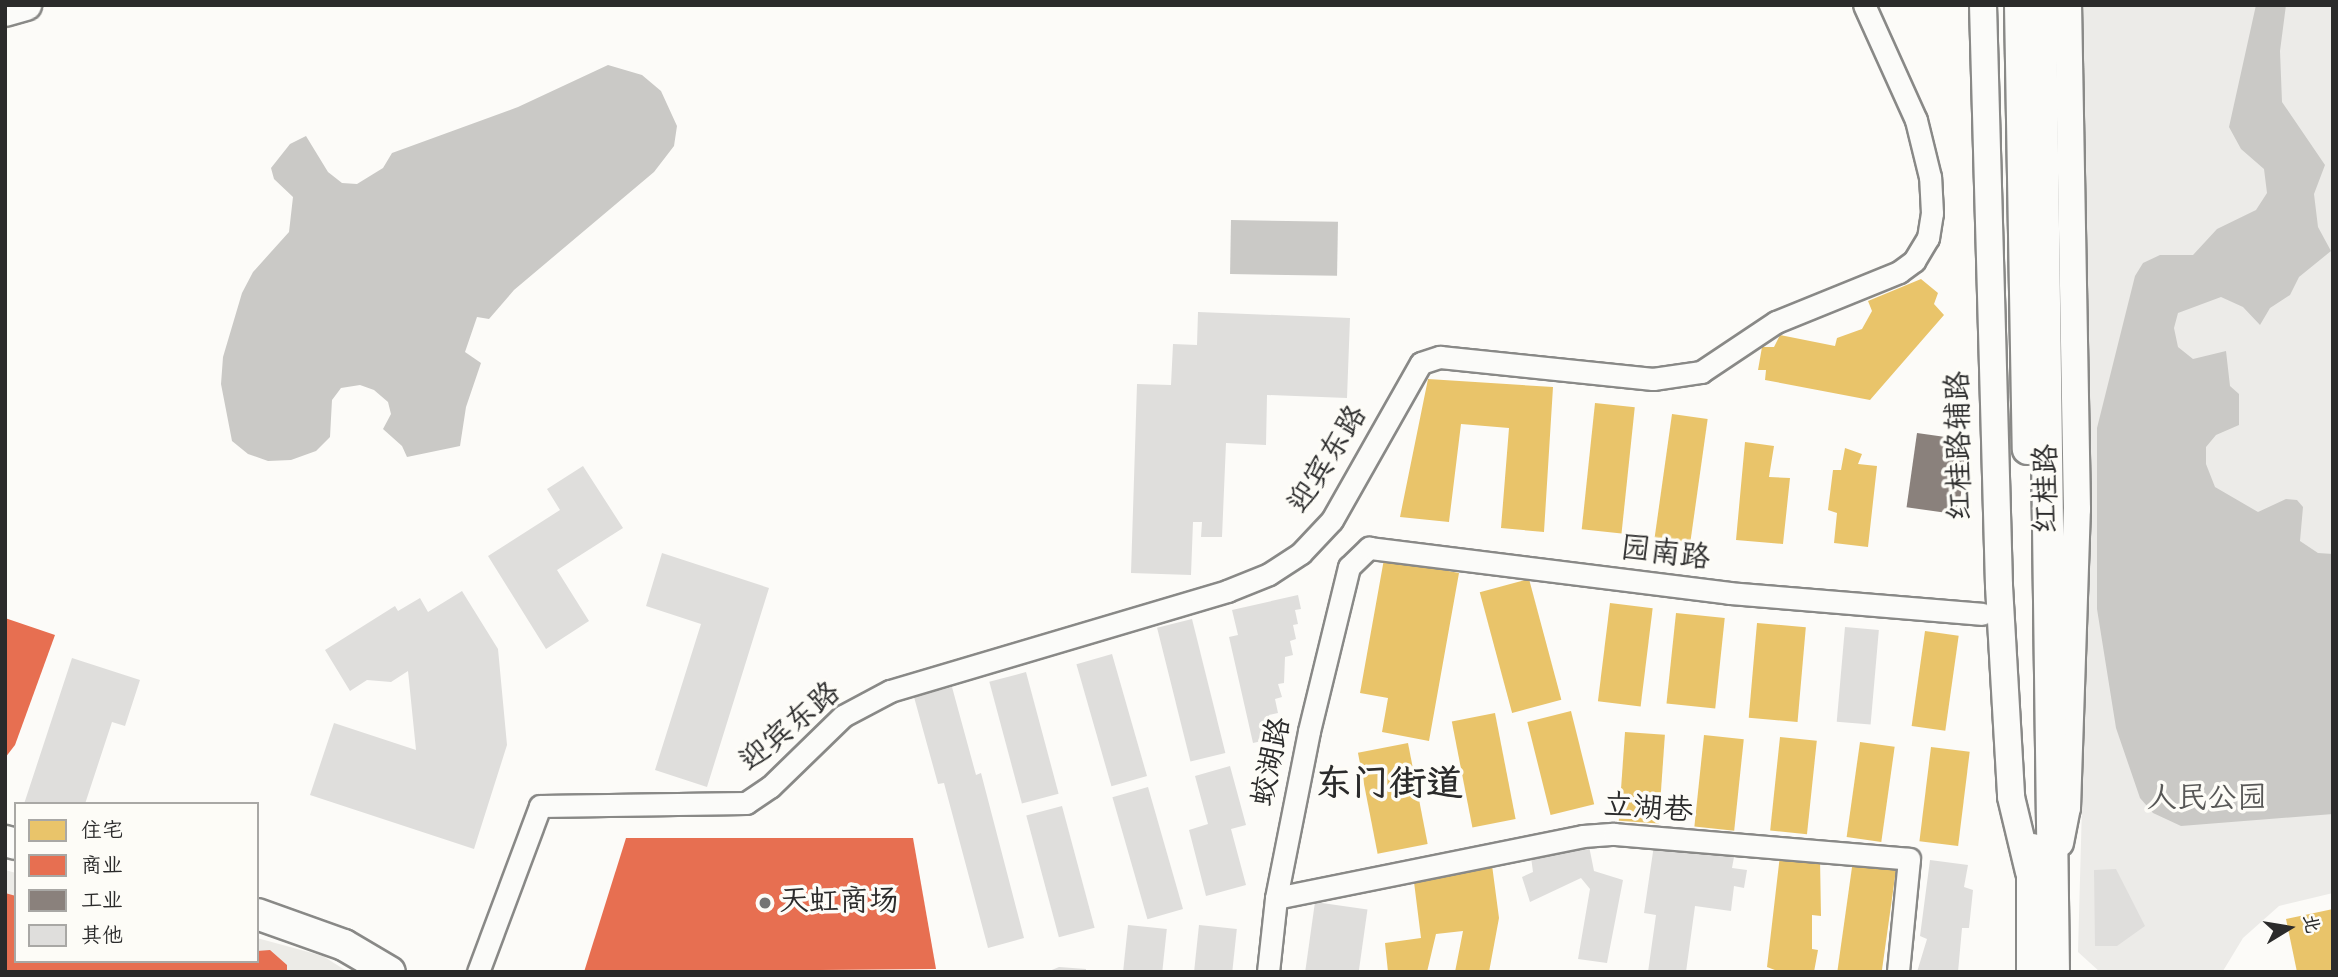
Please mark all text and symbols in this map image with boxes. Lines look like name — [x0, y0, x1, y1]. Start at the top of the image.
street label: 红桂路辅路 — [1942, 371, 1980, 521]
street label: 迎宾东路 — [1282, 400, 1376, 520]
street label: 红桂路 — [2030, 444, 2066, 534]
street label: 园南路 — [1618, 532, 1712, 578]
street label: 迎宾东路 — [733, 676, 849, 780]
street label: 蛟湖路 — [1246, 714, 1300, 810]
district label: 东门街道 — [1315, 764, 1463, 808]
park label: 人民公园 — [2147, 782, 2267, 818]
street label: 立湖巷 — [1602, 789, 1694, 831]
legend — [14, 802, 259, 963]
text: 住宅 — [81, 817, 123, 847]
text: 商业 — [81, 852, 123, 882]
place label: 天虹商场 — [779, 885, 899, 921]
text: 工业 — [81, 887, 123, 917]
north arrow — [2254, 893, 2324, 963]
marker: 天虹商场 — [757, 895, 773, 911]
text: 北 — [2295, 912, 2325, 936]
text: 其他 — [81, 922, 123, 952]

